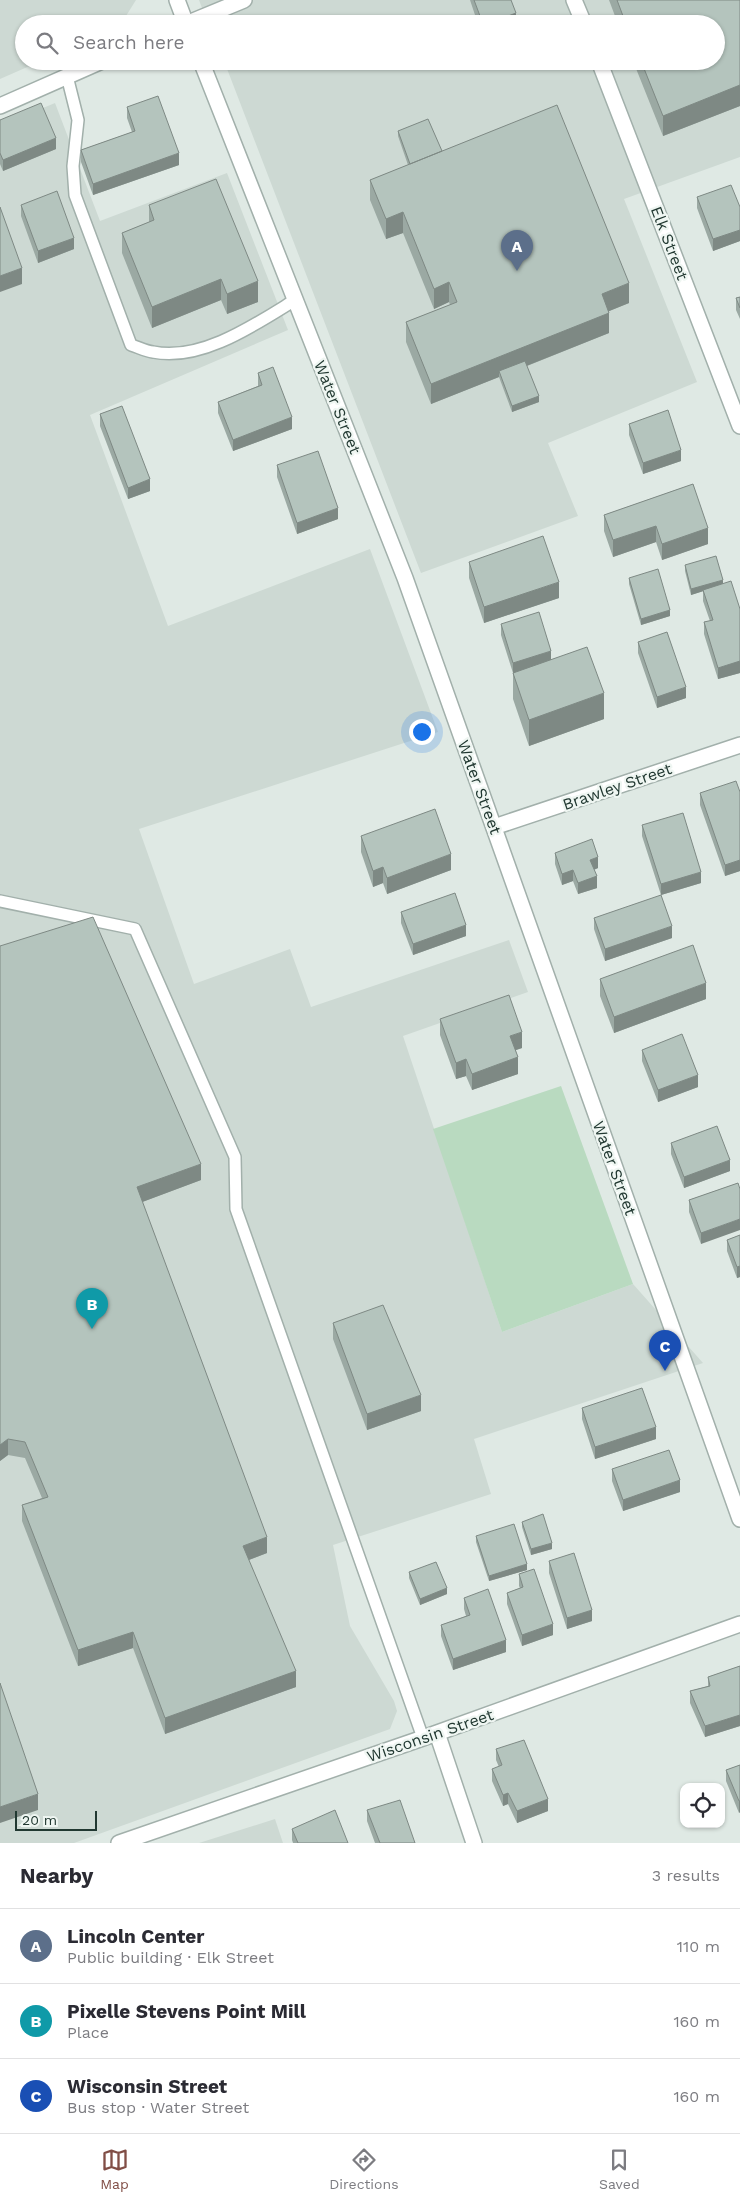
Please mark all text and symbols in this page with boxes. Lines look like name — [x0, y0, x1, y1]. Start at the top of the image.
search box — [15, 15, 725, 70]
icon: search — [33, 29, 61, 57]
text: Search here — [73, 31, 184, 54]
street label: Elk Street — [647, 204, 692, 283]
pin: A — [501, 230, 533, 271]
street label: Water Street — [310, 358, 365, 457]
your location — [409, 719, 435, 745]
street label: Water Street — [454, 737, 506, 837]
street label: Brawley Street — [560, 759, 675, 814]
street label: Water Street — [589, 1118, 641, 1218]
pin: B — [76, 1288, 108, 1329]
pin: C — [649, 1330, 681, 1371]
street label: Wisconsin Street — [364, 1705, 496, 1766]
map controls — [680, 1783, 725, 1828]
button: locate — [680, 1783, 725, 1828]
scale bar — [15, 1808, 98, 1831]
text: 20 m — [22, 1812, 57, 1828]
text: Nearby — [20, 1863, 93, 1888]
text: 3 results — [652, 1866, 720, 1885]
text: Lincoln Center — [67, 1925, 204, 1948]
text: A — [31, 1937, 41, 1956]
text: 110 m — [677, 1937, 720, 1956]
text: Public building · Elk Street — [67, 1948, 274, 1967]
text: Pixelle Stevens Point Mill — [67, 2000, 306, 2023]
text: B — [31, 2012, 41, 2031]
text: 160 m — [673, 2012, 720, 2031]
text: Place — [67, 2023, 109, 2042]
text: Wisconsin Street — [67, 2075, 227, 2098]
text: C — [31, 2087, 41, 2106]
text: 160 m — [673, 2087, 720, 2106]
text: Bus stop · Water Street — [67, 2098, 249, 2117]
tab: Map — [100, 2146, 129, 2192]
tab: Directions — [329, 2146, 399, 2192]
tab: Saved — [599, 2146, 640, 2192]

